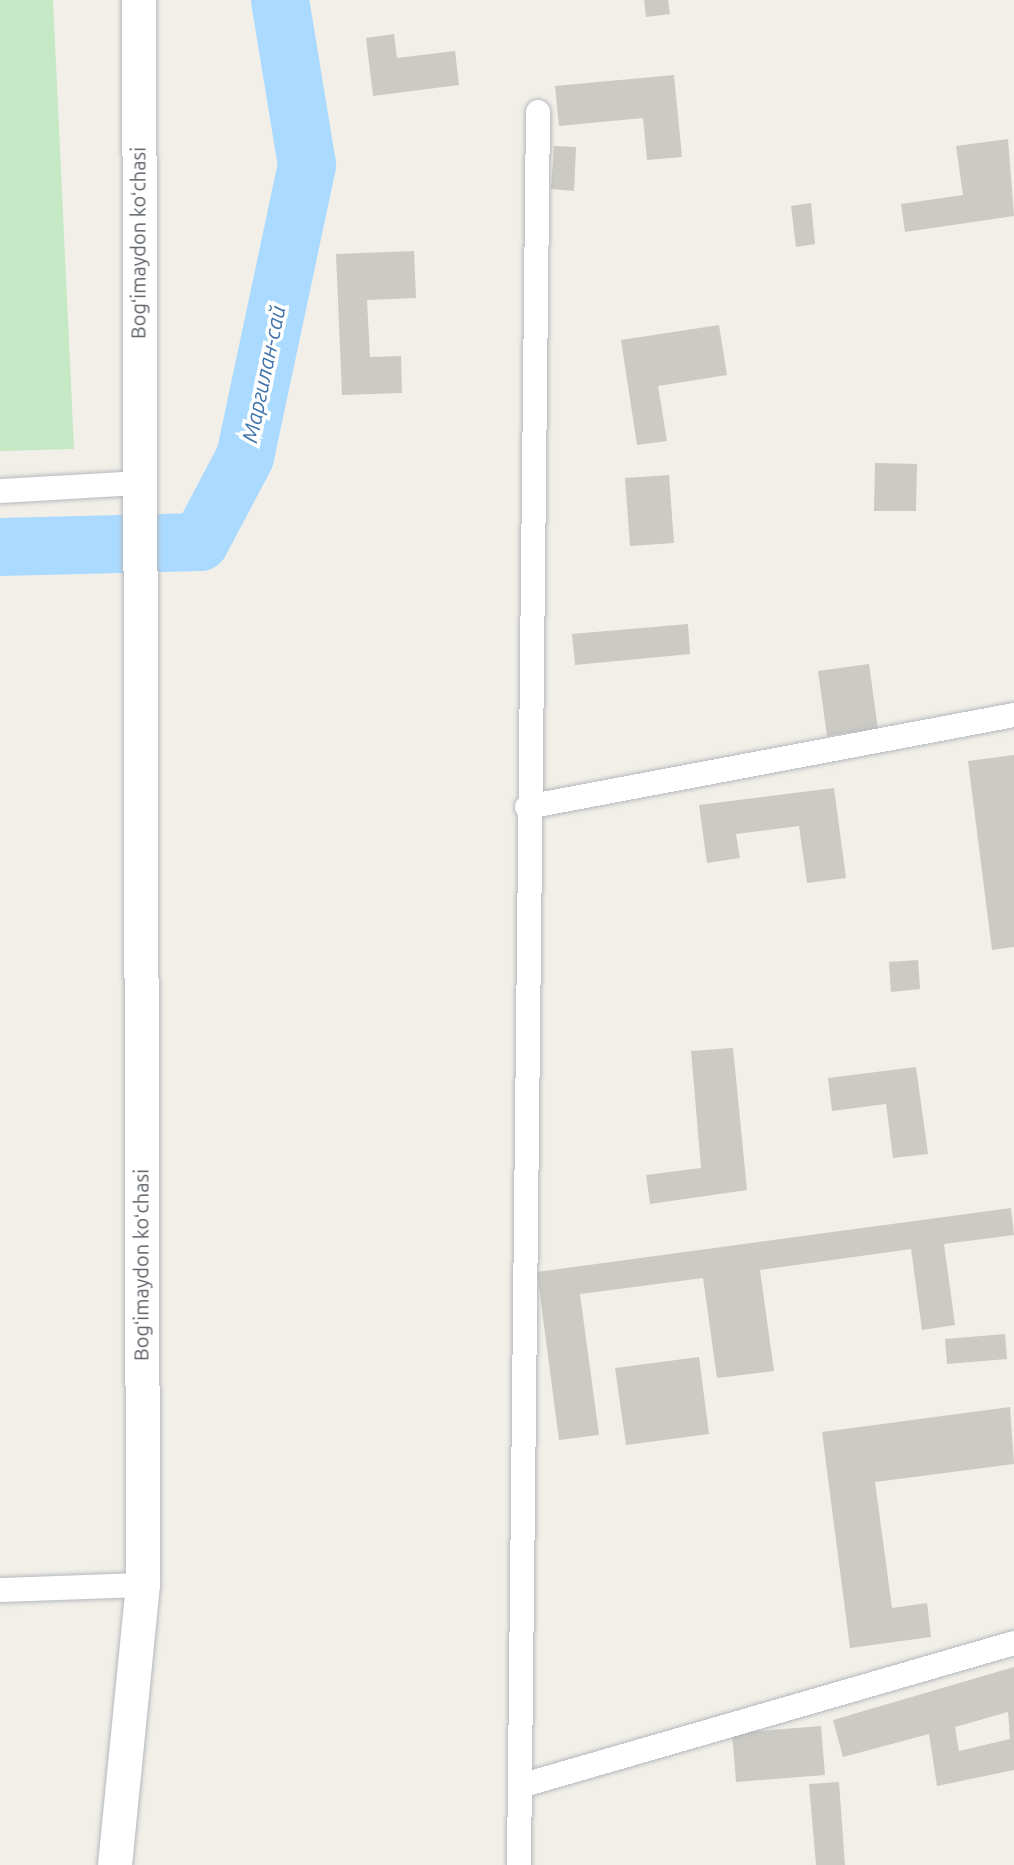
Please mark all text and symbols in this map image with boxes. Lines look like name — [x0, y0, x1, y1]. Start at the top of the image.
street label: Bogʻimaydon koʻchasi — [126, 147, 150, 339]
water label: Маргилан-сай — [236, 303, 290, 445]
street label: Bogʻimaydon koʻchasi — [129, 1169, 153, 1361]

